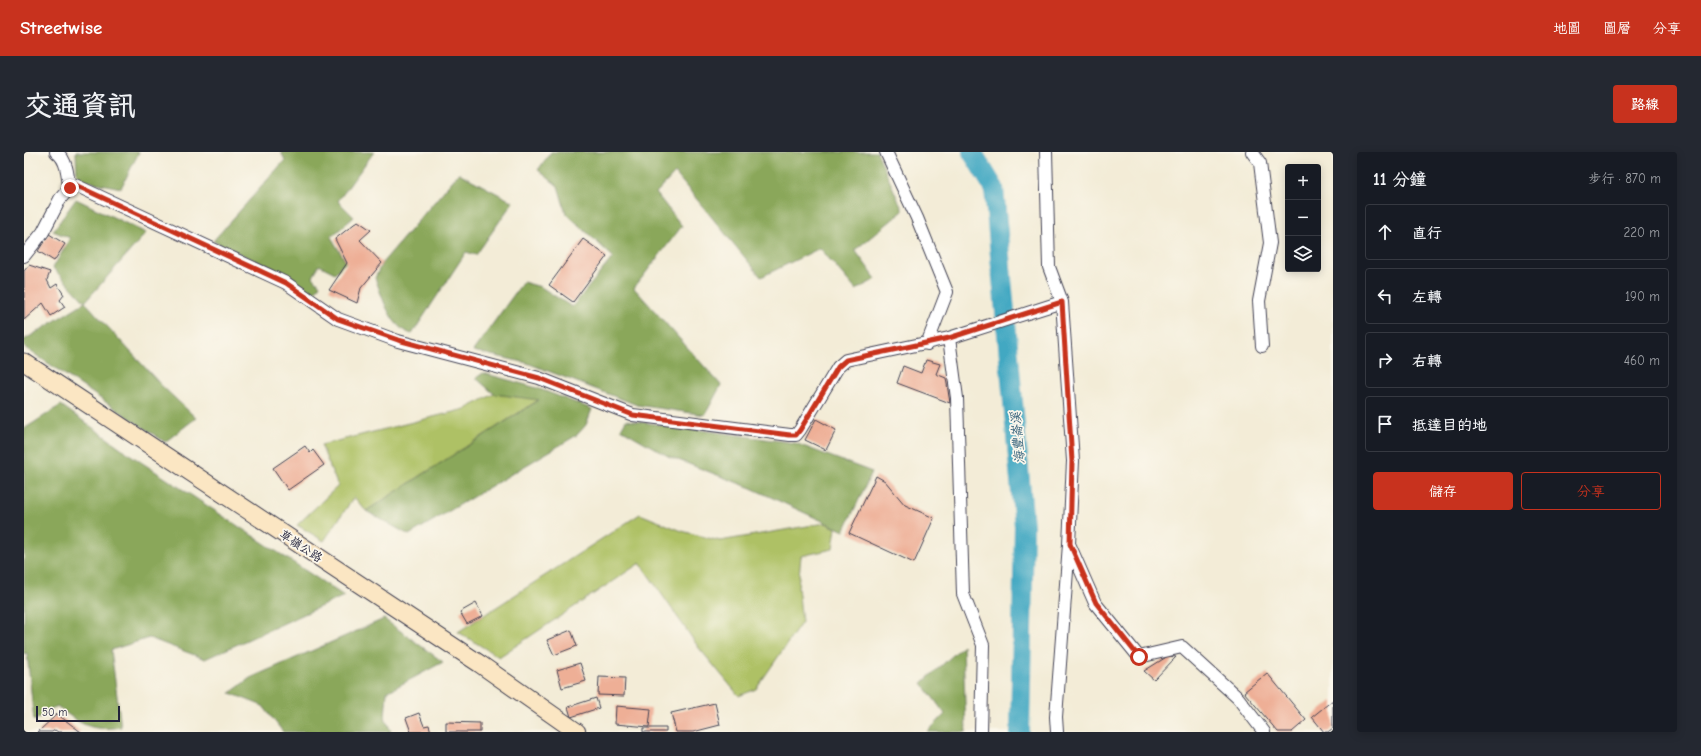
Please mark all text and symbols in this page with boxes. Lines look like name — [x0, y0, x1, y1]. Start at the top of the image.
text: Streetwise — [20, 17, 102, 39]
text: 地圖 — [1553, 20, 1581, 37]
text: 圖層 — [1603, 20, 1631, 37]
text: 分享 — [1653, 20, 1681, 37]
button: 路線 — [1613, 85, 1677, 123]
text: 交通資訊 — [24, 90, 136, 122]
map controls — [1285, 164, 1321, 272]
button: + — [1285, 164, 1321, 200]
text: 11 分鐘 — [1373, 170, 1426, 189]
text: 步行 · 870 m — [1588, 171, 1661, 186]
route end — [61, 179, 79, 197]
button: − — [1285, 200, 1321, 236]
icon: ahead — [1374, 221, 1396, 243]
text: 直行 — [1412, 224, 1442, 242]
text: 220 m — [1623, 225, 1660, 240]
button: layers — [1285, 236, 1321, 272]
icon: left — [1374, 285, 1396, 307]
text: 左轉 — [1412, 288, 1442, 306]
text: 190 m — [1625, 289, 1660, 304]
icon: right — [1374, 349, 1396, 371]
text: 右轉 — [1412, 352, 1442, 370]
text: 460 m — [1624, 353, 1660, 368]
water label: 海豐崙溪 — [1008, 410, 1027, 465]
icon: arrive — [1374, 413, 1396, 435]
text: 抵達目的地 — [1412, 416, 1487, 434]
button: 儲存 — [1373, 472, 1513, 510]
button: 分享 — [1521, 472, 1661, 510]
street label: 草嶺公路 — [277, 527, 325, 565]
route start — [1130, 648, 1148, 666]
scale bar — [36, 704, 120, 723]
text: 50 m — [42, 706, 67, 719]

